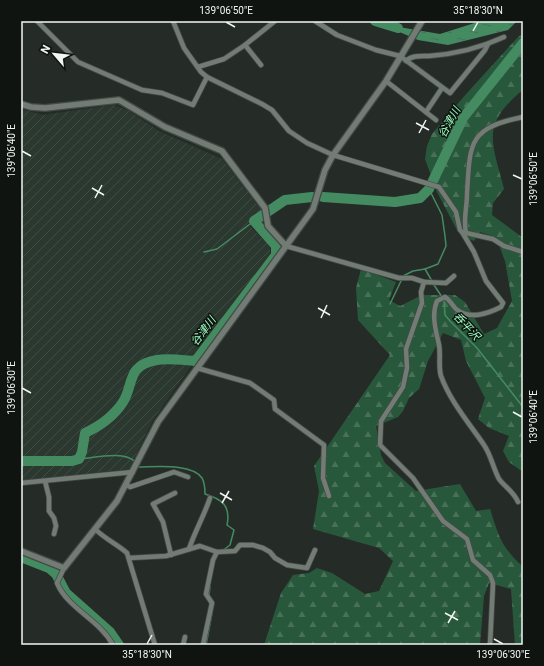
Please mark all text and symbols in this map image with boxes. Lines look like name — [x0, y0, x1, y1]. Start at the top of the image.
text: 139°06'50"E — [199, 5, 253, 16]
text: 35°18'30"N — [453, 5, 503, 16]
north arrow — [34, 34, 74, 74]
text: N — [38, 43, 53, 56]
water label: 谷津川 — [436, 104, 464, 140]
text: 139°06'40"E — [6, 124, 17, 178]
text: 139°06'50"E — [528, 152, 539, 206]
water label: 呑平沢 — [451, 310, 484, 344]
water label: 谷津川 — [188, 313, 219, 348]
text: 139°06'30"E — [6, 361, 17, 415]
text: 139°06'40"E — [528, 390, 539, 444]
text: 35°18'30"N — [122, 649, 172, 660]
text: 139°06'30"E — [476, 649, 530, 660]

